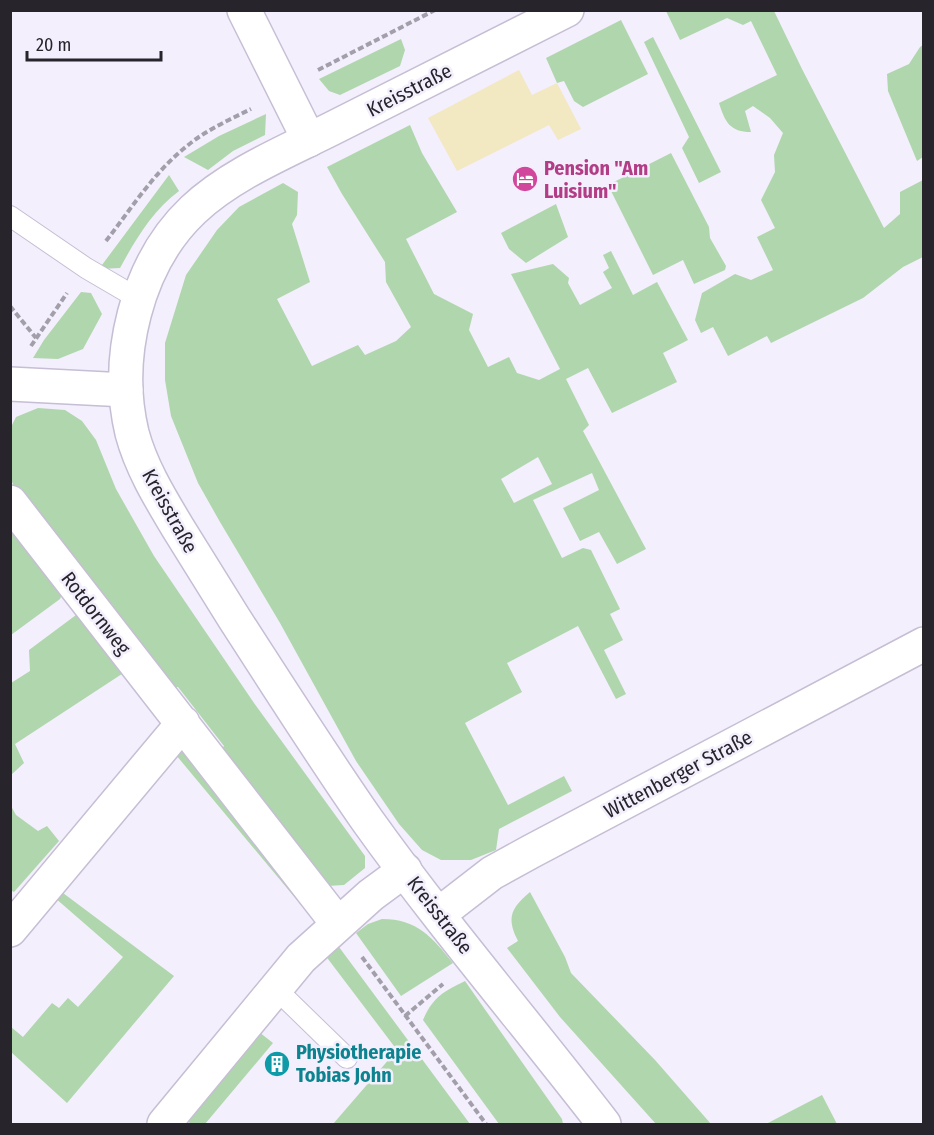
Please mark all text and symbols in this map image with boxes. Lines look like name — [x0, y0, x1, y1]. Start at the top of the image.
scale bar — [27, 24, 160, 62]
text: 20 m — [36, 34, 71, 56]
street label: Kreisstraße — [363, 58, 455, 122]
place label: Pension "Am Luisium" — [544, 156, 648, 203]
hotel icon: Pension "Am Luisium" — [510, 164, 540, 194]
street label: Kreisstraße — [137, 465, 203, 557]
street label: Rotdornweg — [56, 567, 136, 660]
street label: Wittenberger Straße — [600, 725, 756, 823]
street label: Kreisstraße — [402, 871, 478, 959]
place label: Physiotherapie Tobias John — [296, 1040, 421, 1087]
building icon: Physiotherapie Tobias John — [262, 1049, 292, 1079]

